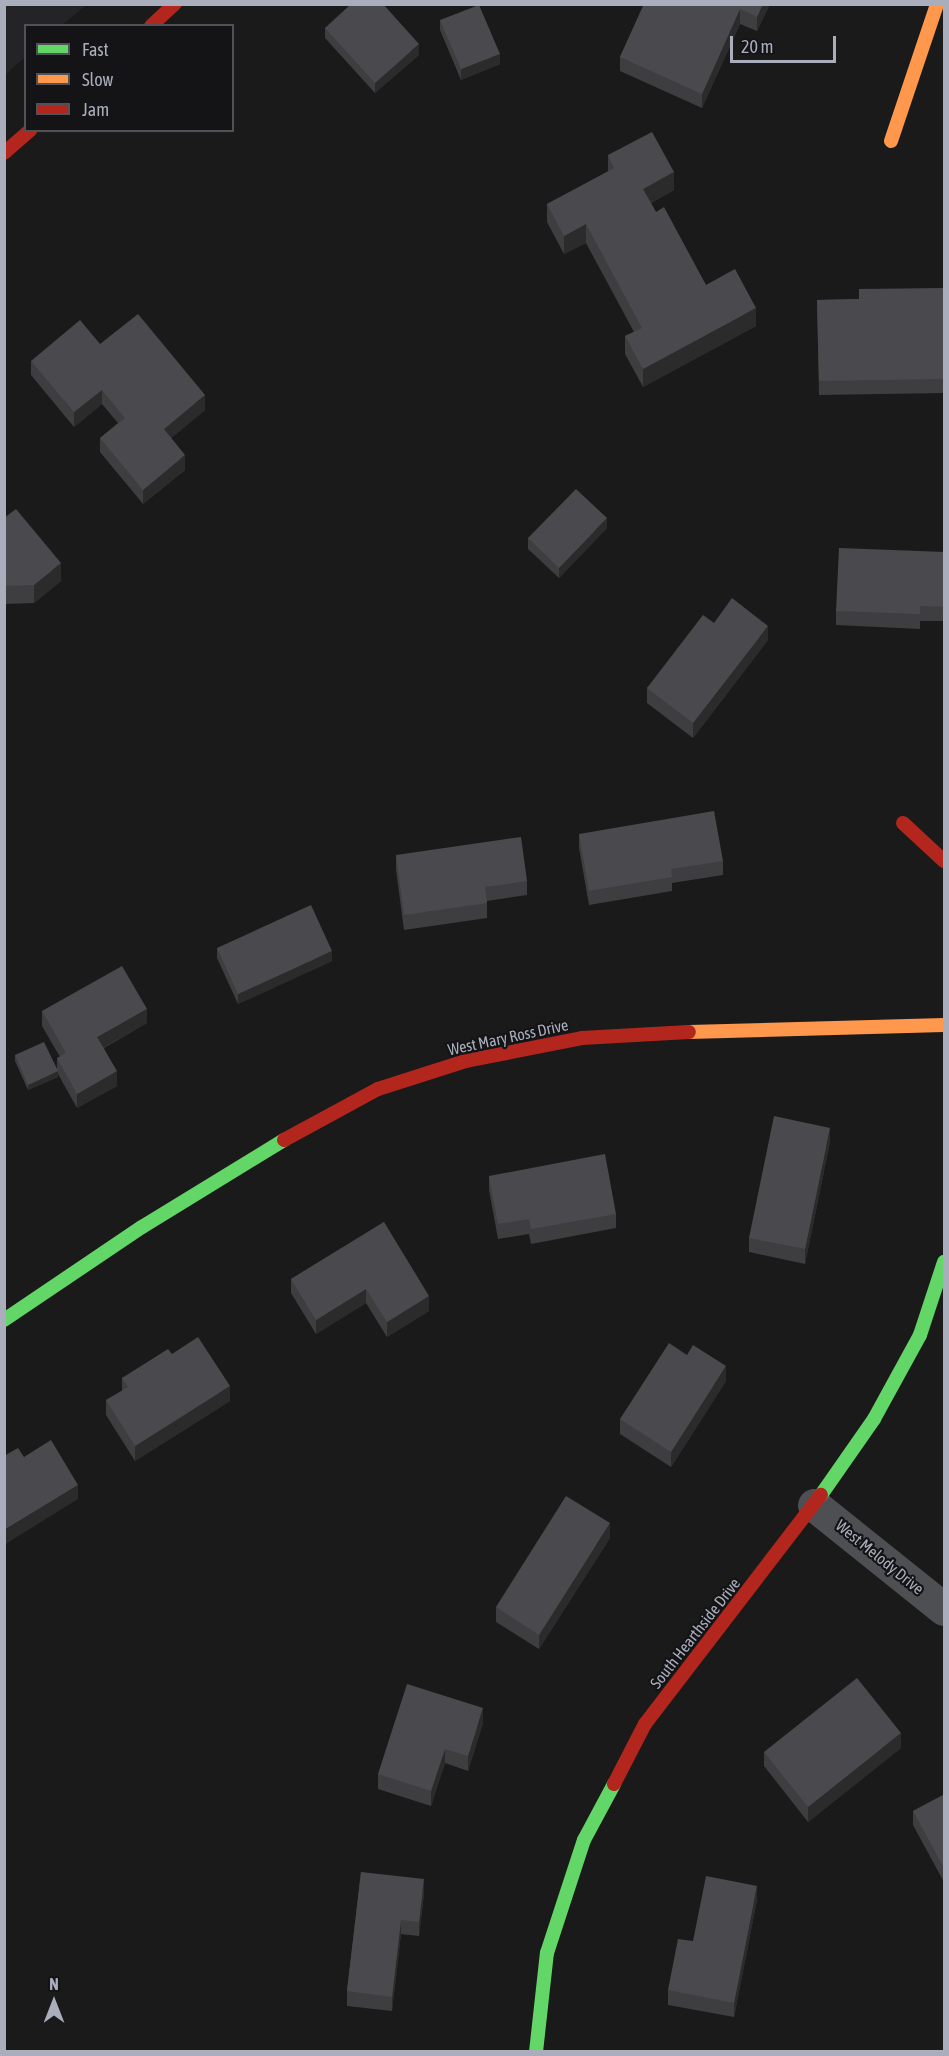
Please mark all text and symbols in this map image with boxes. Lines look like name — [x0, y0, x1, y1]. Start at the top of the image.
legend — [24, 24, 234, 132]
scale bar — [733, 24, 840, 62]
text: 20 m — [741, 36, 773, 57]
text: Fast — [82, 39, 109, 60]
text: Slow — [82, 69, 113, 90]
text: Jam — [82, 99, 109, 120]
street label: West Mary Ross Drive — [446, 1015, 570, 1059]
street label: West Melody Drive — [832, 1516, 928, 1598]
street label: South Hearthside Drive — [646, 1574, 744, 1692]
north arrow — [24, 1972, 84, 2032]
text: N — [49, 1975, 59, 1993]

